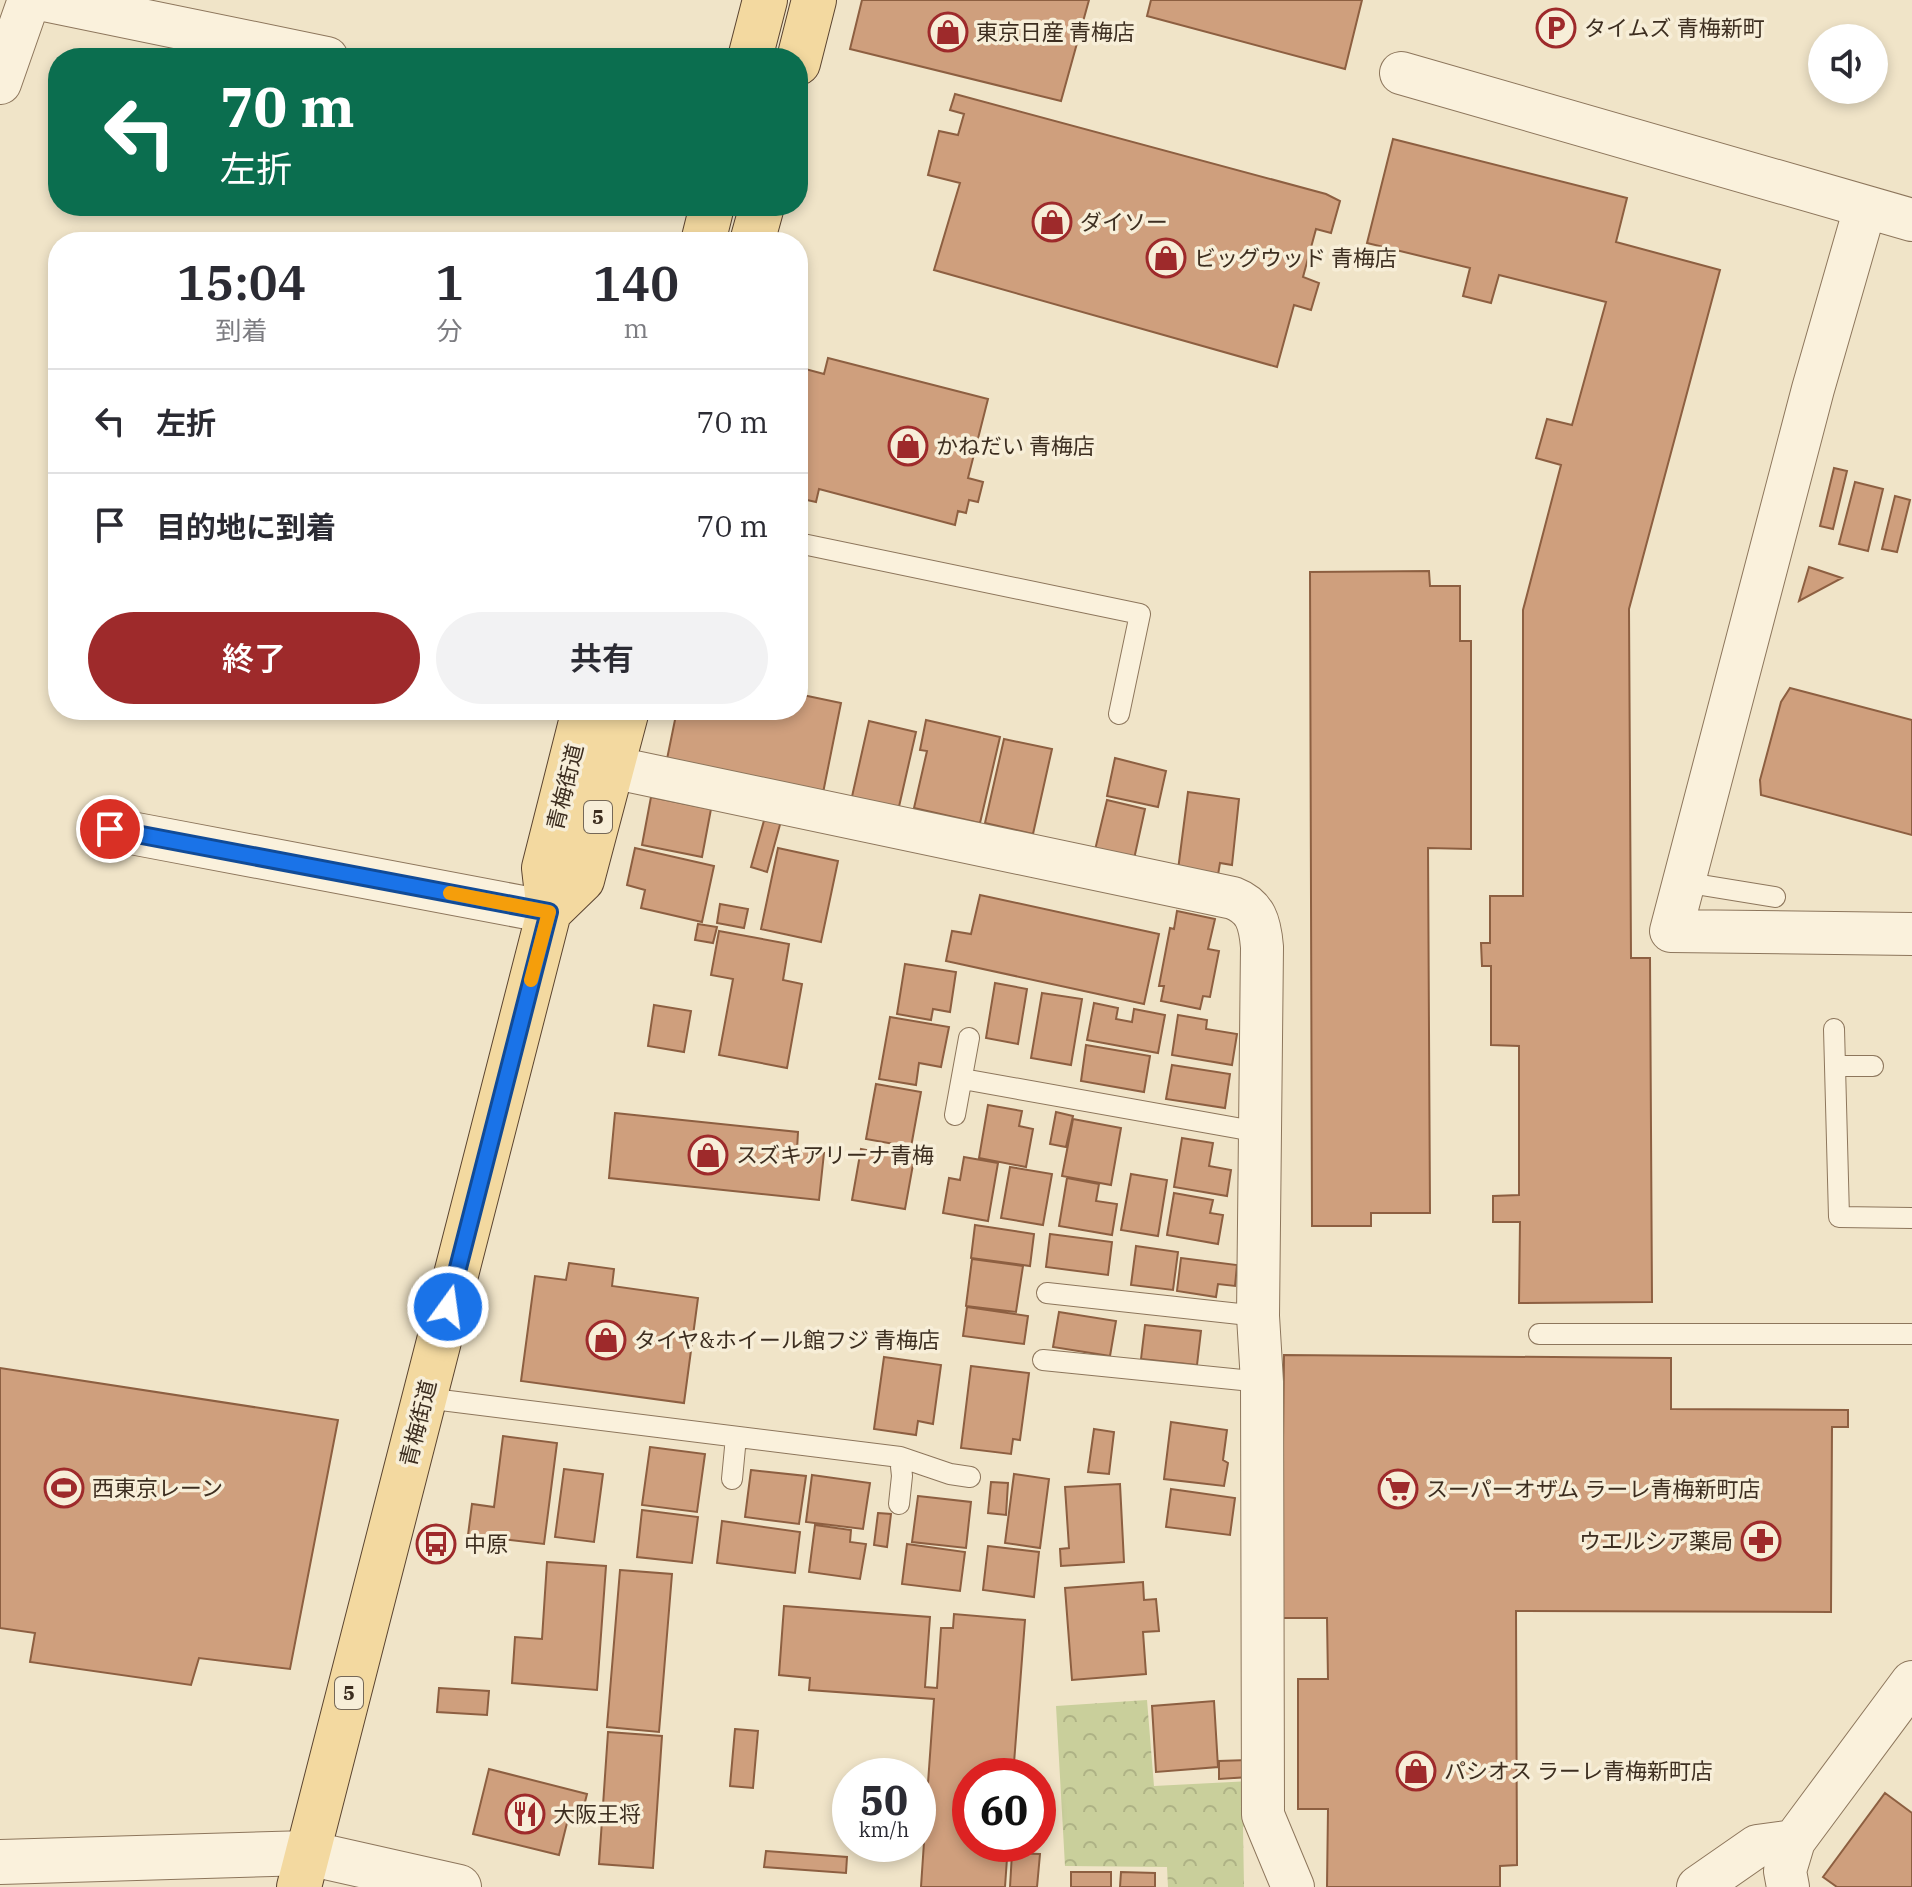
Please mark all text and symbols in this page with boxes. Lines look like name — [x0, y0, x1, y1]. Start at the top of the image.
parking icon: タイムズ 青梅新町 — [1535, 7, 1577, 49]
shop icon: 東京日産 青梅店 — [927, 11, 969, 53]
place label: タイムズ 青梅新町 — [1584, 13, 1765, 42]
place label: 東京日産 青梅店 — [976, 17, 1135, 46]
map controls — [1808, 24, 1888, 104]
button: sound — [1808, 24, 1888, 104]
text: 70 m — [220, 70, 355, 142]
icon: left — [88, 80, 192, 184]
text: 左折 — [220, 145, 292, 192]
shop icon: ダイソー — [1031, 201, 1073, 243]
place label: ダイソー — [1080, 207, 1168, 236]
shop icon: ビッグウッド 青梅店 — [1145, 237, 1187, 279]
place label: ビッグウッド 青梅店 — [1194, 243, 1397, 272]
text: 15:04 — [177, 251, 306, 313]
text: 1 — [435, 251, 464, 313]
text: 140 — [593, 252, 679, 314]
text: m — [624, 311, 648, 345]
text: 到着 — [216, 313, 268, 347]
text: 分 — [437, 313, 463, 347]
icon: left — [88, 399, 132, 443]
text: 70 m — [696, 402, 768, 441]
text: 左折 — [156, 403, 216, 442]
shop icon: かねだい 青梅店 — [887, 425, 929, 467]
place label: かねだい 青梅店 — [936, 431, 1095, 460]
icon: arrive — [88, 503, 132, 547]
text: 70 m — [696, 506, 768, 545]
text: 目的地に到着 — [156, 507, 336, 546]
button: 終了 — [88, 612, 420, 704]
button: 共有 — [436, 612, 768, 704]
street label: 青梅街道 — [540, 741, 589, 833]
pin — [76, 795, 144, 863]
road number: 5 — [584, 801, 612, 833]
icon: arrive — [88, 807, 132, 851]
shop icon: スズキアリーナ青梅 — [687, 1134, 729, 1176]
place label: スズキアリーナ青梅 — [736, 1140, 934, 1169]
position arrow — [406, 1265, 490, 1349]
shop icon: タイヤ&ホイール館フジ 青梅店 — [585, 1319, 627, 1361]
place label: タイヤ&ホイール館フジ 青梅店 — [634, 1325, 940, 1354]
street label: 青梅街道 — [393, 1377, 442, 1469]
sports icon: 西東京レーン — [43, 1467, 85, 1509]
supermarket icon: スーパーオザム ラーレ青梅新町店 — [1377, 1468, 1419, 1510]
place label: 西東京レーン — [92, 1473, 223, 1502]
place label: スーパーオザム ラーレ青梅新町店 — [1426, 1474, 1760, 1503]
pharmacy icon: ウエルシア薬局 — [1740, 1520, 1782, 1562]
bus stop icon: 中原 — [415, 1523, 457, 1565]
place label: ウエルシア薬局 — [1579, 1526, 1733, 1555]
place label: 中原 — [464, 1529, 508, 1558]
road number: 5 — [335, 1677, 363, 1709]
shop icon: パシオス ラーレ青梅新町店 — [1395, 1750, 1437, 1792]
place label: パシオス ラーレ青梅新町店 — [1444, 1756, 1713, 1785]
speed limit sign: 60 — [952, 1758, 1056, 1862]
text: 50 — [860, 1774, 908, 1826]
restaurant icon: 大阪王将 — [504, 1793, 546, 1835]
place label: 大阪王将 — [553, 1799, 641, 1828]
text: km/h — [859, 1816, 909, 1843]

